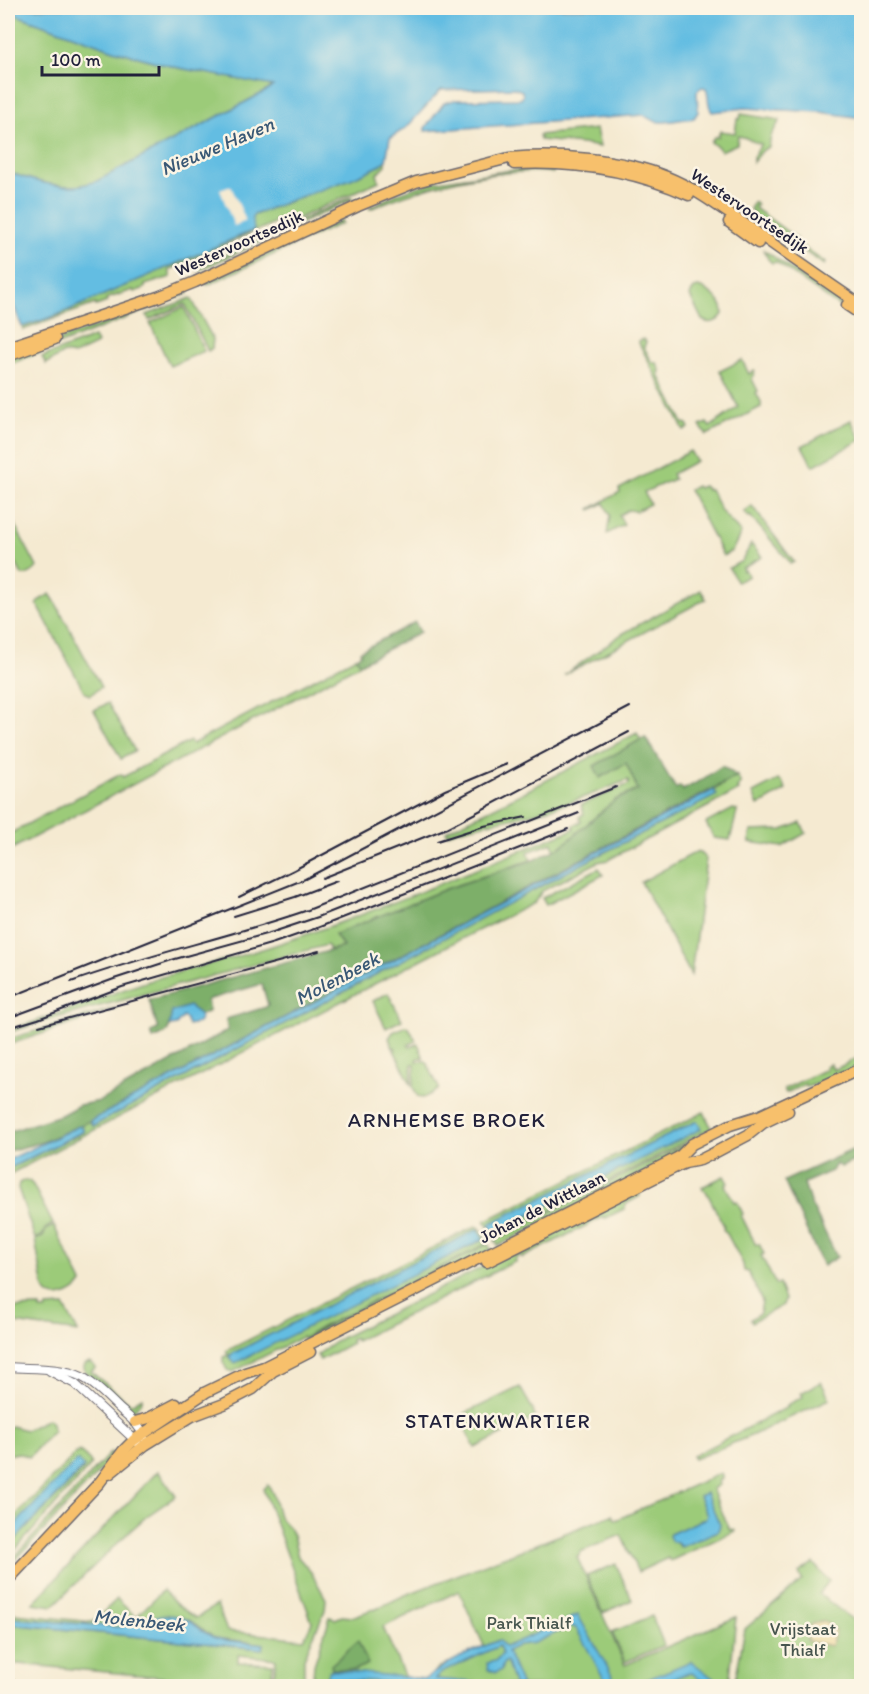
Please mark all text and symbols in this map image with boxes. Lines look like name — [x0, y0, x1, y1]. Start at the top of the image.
scale bar — [42, 39, 159, 77]
text: 100 m — [51, 49, 101, 71]
water label: Nieuwe Haven — [157, 111, 278, 181]
street label: Westervoortsedijk — [686, 163, 814, 259]
street label: Westervoortsedijk — [171, 204, 307, 281]
water label: Molenbeek — [291, 945, 385, 1010]
district label: ARNHEMSE BROEK — [348, 1107, 546, 1132]
street label: Johan de Wittlaan — [475, 1166, 609, 1248]
district label: STATENKWARTIER — [405, 1409, 591, 1433]
water label: Molenbeek — [92, 1603, 188, 1637]
park label: Park Thialf — [487, 1612, 572, 1634]
park label: Vrijstaat Thialf — [770, 1618, 837, 1661]

